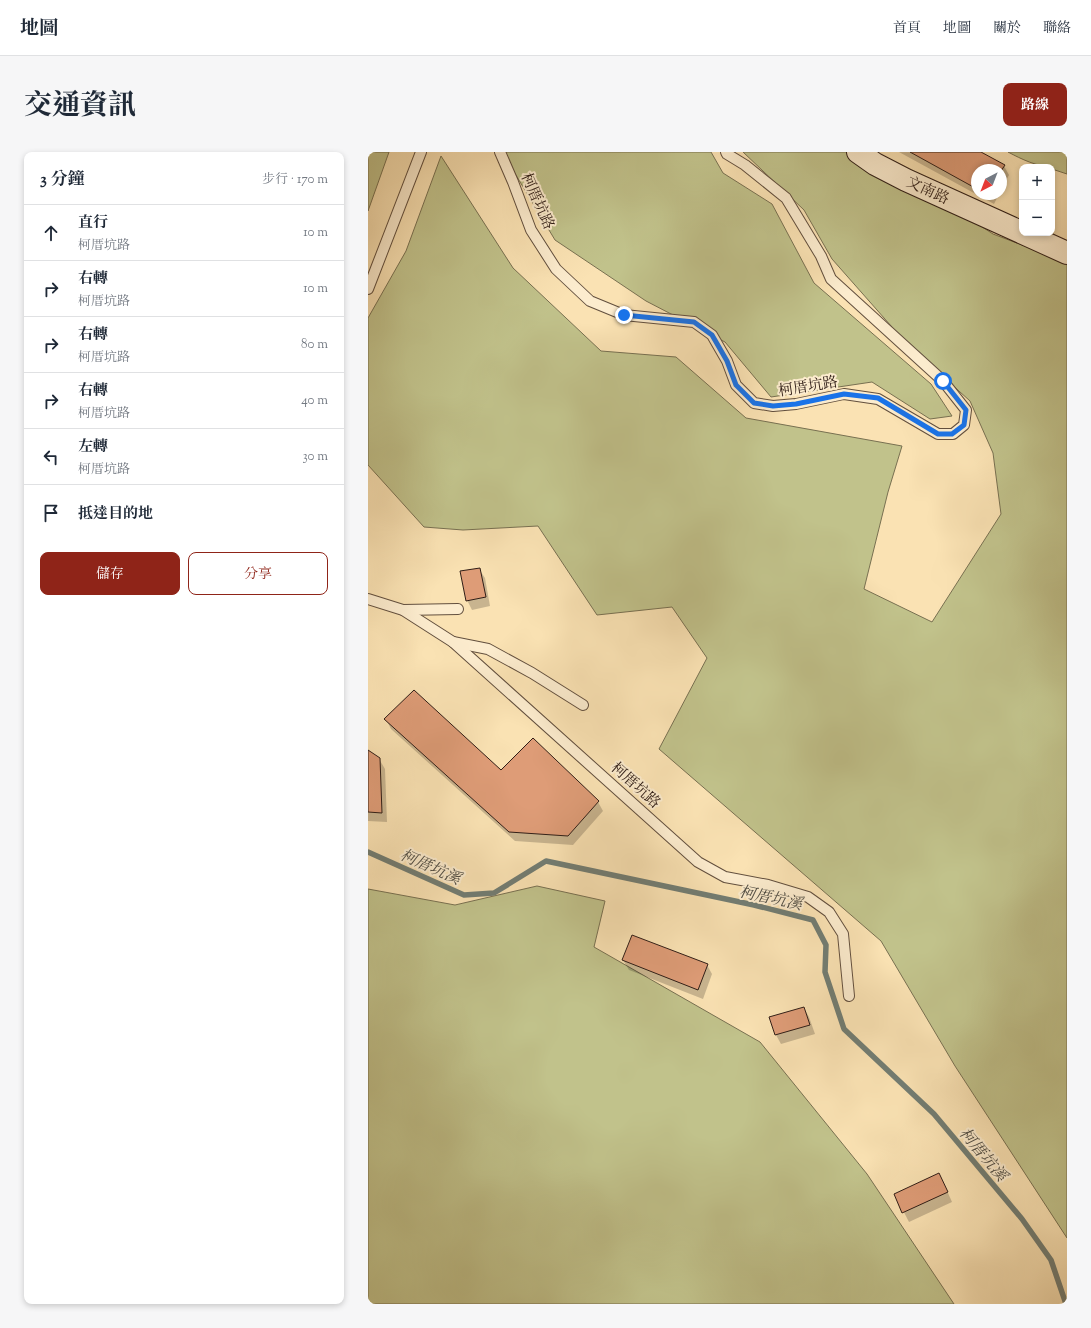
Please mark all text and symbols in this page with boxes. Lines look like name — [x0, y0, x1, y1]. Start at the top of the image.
text: 地圖 — [20, 16, 58, 43]
text: 首頁 — [893, 19, 921, 39]
text: 地圖 — [943, 19, 971, 39]
text: 關於 — [993, 19, 1021, 39]
text: 聯絡 — [1043, 19, 1071, 39]
button: 路線 — [1003, 83, 1067, 126]
text: 交通資訊 — [24, 87, 136, 127]
north arrow — [971, 164, 1007, 200]
map controls — [1019, 164, 1055, 236]
button: + — [1019, 164, 1055, 200]
text: 3 分鐘 — [40, 168, 85, 192]
street label: 柯厝坑路 — [515, 170, 558, 233]
text: 步行 · 170 m — [262, 171, 328, 189]
street label: 文南路 — [903, 172, 952, 210]
button: − — [1019, 200, 1055, 236]
text: 直行 — [78, 213, 108, 234]
icon: ahead — [40, 222, 62, 244]
text: 10 m — [303, 224, 328, 242]
text: 柯厝坑路 — [78, 237, 130, 255]
text: 右轉 — [78, 269, 108, 290]
icon: right — [40, 278, 62, 300]
text: 10 m — [303, 280, 328, 298]
text: 柯厝坑路 — [78, 293, 130, 311]
route end — [615, 306, 633, 324]
text: 右轉 — [78, 325, 108, 346]
icon: right — [40, 334, 62, 356]
text: 80 m — [301, 336, 328, 354]
text: 柯厝坑路 — [78, 349, 130, 367]
street label: 柯厝坑路 — [777, 372, 840, 403]
route start — [934, 372, 952, 390]
text: 右轉 — [78, 381, 108, 402]
icon: right — [40, 390, 62, 412]
text: 40 m — [301, 392, 328, 410]
text: 柯厝坑路 — [78, 405, 130, 423]
text: 左轉 — [78, 437, 108, 458]
icon: left — [40, 446, 62, 468]
text: 30 m — [302, 448, 328, 466]
text: 柯厝坑路 — [78, 461, 130, 479]
icon: arrive — [40, 502, 62, 524]
text: 抵達目的地 — [78, 504, 153, 525]
button: 儲存 — [40, 552, 180, 595]
button: 分享 — [188, 552, 328, 595]
street label: 柯厝坑路 — [606, 758, 664, 814]
water label: 柯厝坑溪 — [396, 845, 466, 893]
water label: 柯厝坑溪 — [737, 882, 806, 918]
water label: 柯厝坑溪 — [953, 1124, 1013, 1189]

